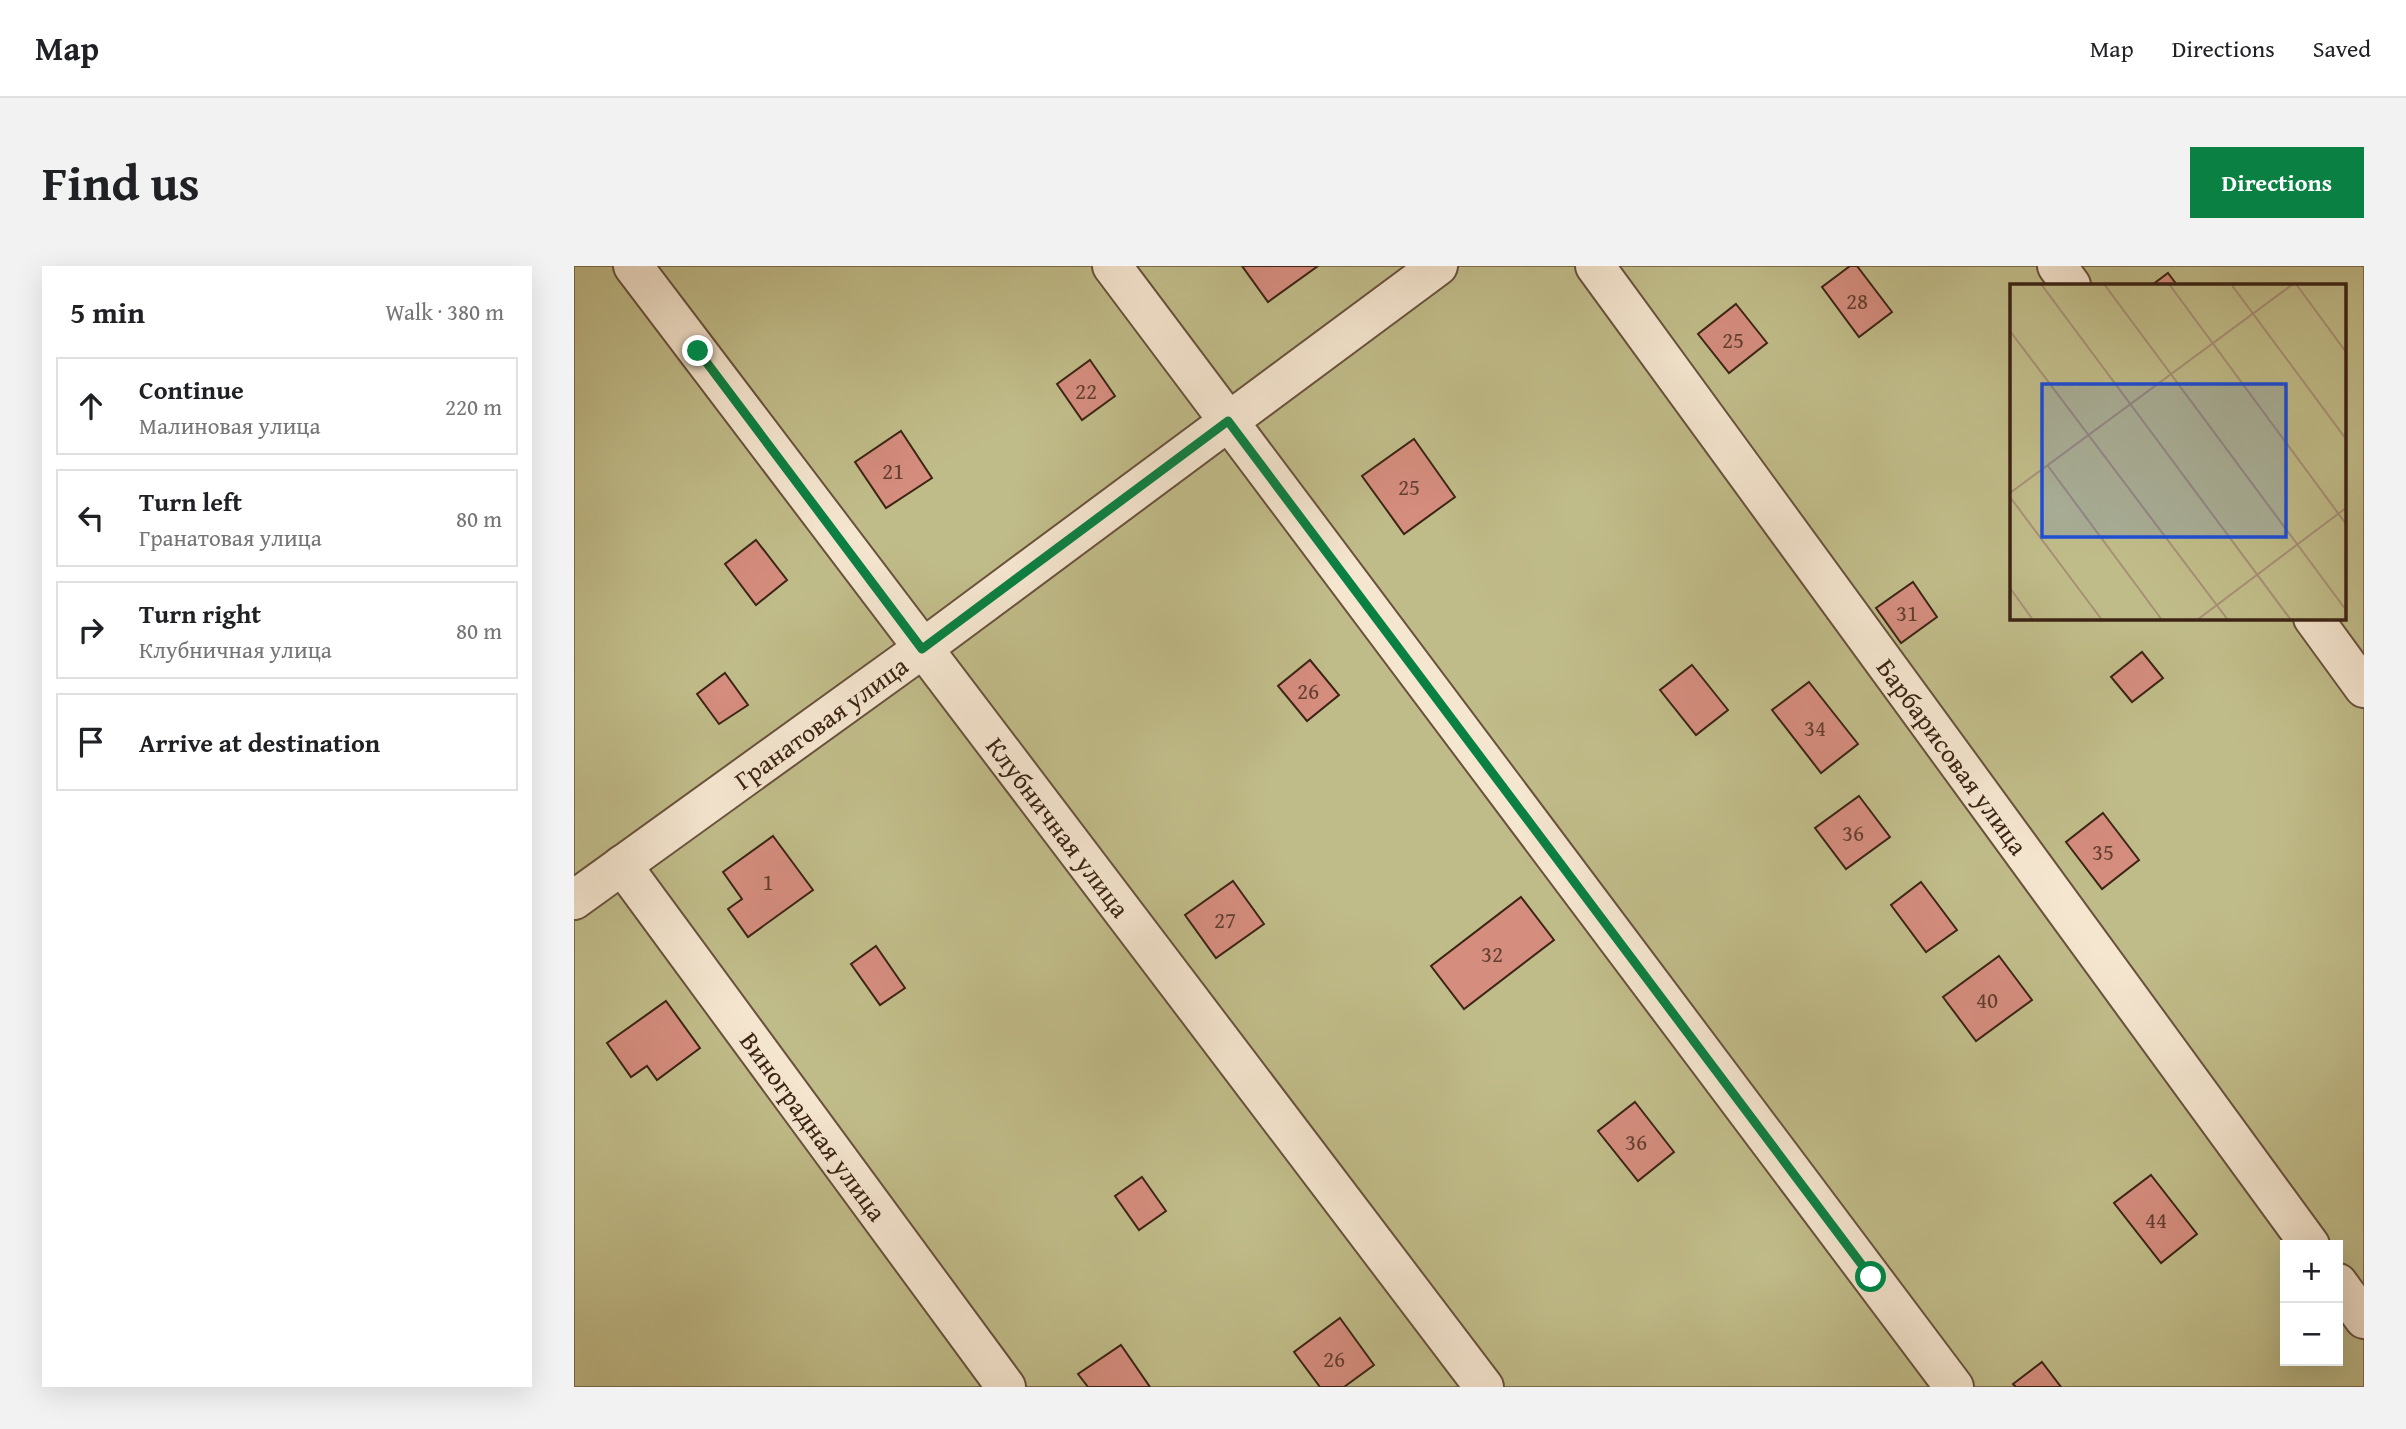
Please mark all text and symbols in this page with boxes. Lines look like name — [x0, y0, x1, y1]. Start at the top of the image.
text: Map — [35, 24, 99, 72]
text: Map — [2090, 31, 2134, 66]
text: Directions — [2172, 31, 2275, 66]
text: Saved — [2313, 31, 2371, 66]
text: Find us — [42, 146, 200, 218]
button: Directions — [2190, 147, 2364, 218]
house number: 28 — [1846, 284, 1868, 317]
inset map — [2010, 284, 2346, 620]
text: 5 min — [70, 290, 145, 334]
text: Walk · 380 m — [385, 295, 504, 328]
house number: 25 — [1722, 323, 1744, 356]
route end — [682, 335, 713, 366]
text: Continue — [139, 370, 244, 409]
house number: 22 — [1075, 374, 1097, 407]
icon: ahead — [72, 387, 110, 425]
text: 220 m — [445, 390, 502, 423]
text: Малиновая улица — [139, 409, 320, 442]
house number: 21 — [882, 454, 904, 487]
house number: 25 — [1398, 470, 1420, 503]
text: Turn left — [139, 482, 242, 521]
icon: left — [72, 499, 110, 537]
text: 80 m — [456, 502, 502, 535]
text: Гранатовая улица — [139, 521, 322, 554]
text: Turn right — [139, 594, 261, 633]
house number: 31 — [1896, 596, 1918, 629]
icon: right — [72, 611, 110, 649]
text: 80 m — [456, 614, 502, 647]
text: Клубничная улица — [139, 633, 332, 666]
street label: Гранатовая улица — [725, 646, 916, 798]
street label: Барбарисовая улица — [1868, 650, 2039, 863]
house number: 26 — [1297, 674, 1319, 707]
house number: 34 — [1804, 711, 1826, 744]
icon: arrive — [72, 723, 110, 761]
text: Arrive at destination — [139, 723, 380, 762]
street label: Клубничная улица — [977, 728, 1140, 926]
house number: 36 — [1842, 816, 1864, 849]
house number: 35 — [2092, 835, 2114, 868]
house number: 1 — [762, 865, 774, 898]
house number: 27 — [1214, 903, 1236, 936]
house number: 32 — [1481, 937, 1503, 970]
house number: 40 — [1976, 983, 1998, 1016]
street label: Виноградная улица — [731, 1023, 897, 1229]
house number: 36 — [1625, 1125, 1647, 1158]
house number: 44 — [2145, 1203, 2167, 1236]
map controls — [2280, 1240, 2343, 1366]
button: + — [2280, 1240, 2343, 1303]
route start — [1855, 1261, 1886, 1292]
button: − — [2280, 1303, 2343, 1366]
house number: 26 — [1323, 1342, 1345, 1375]

